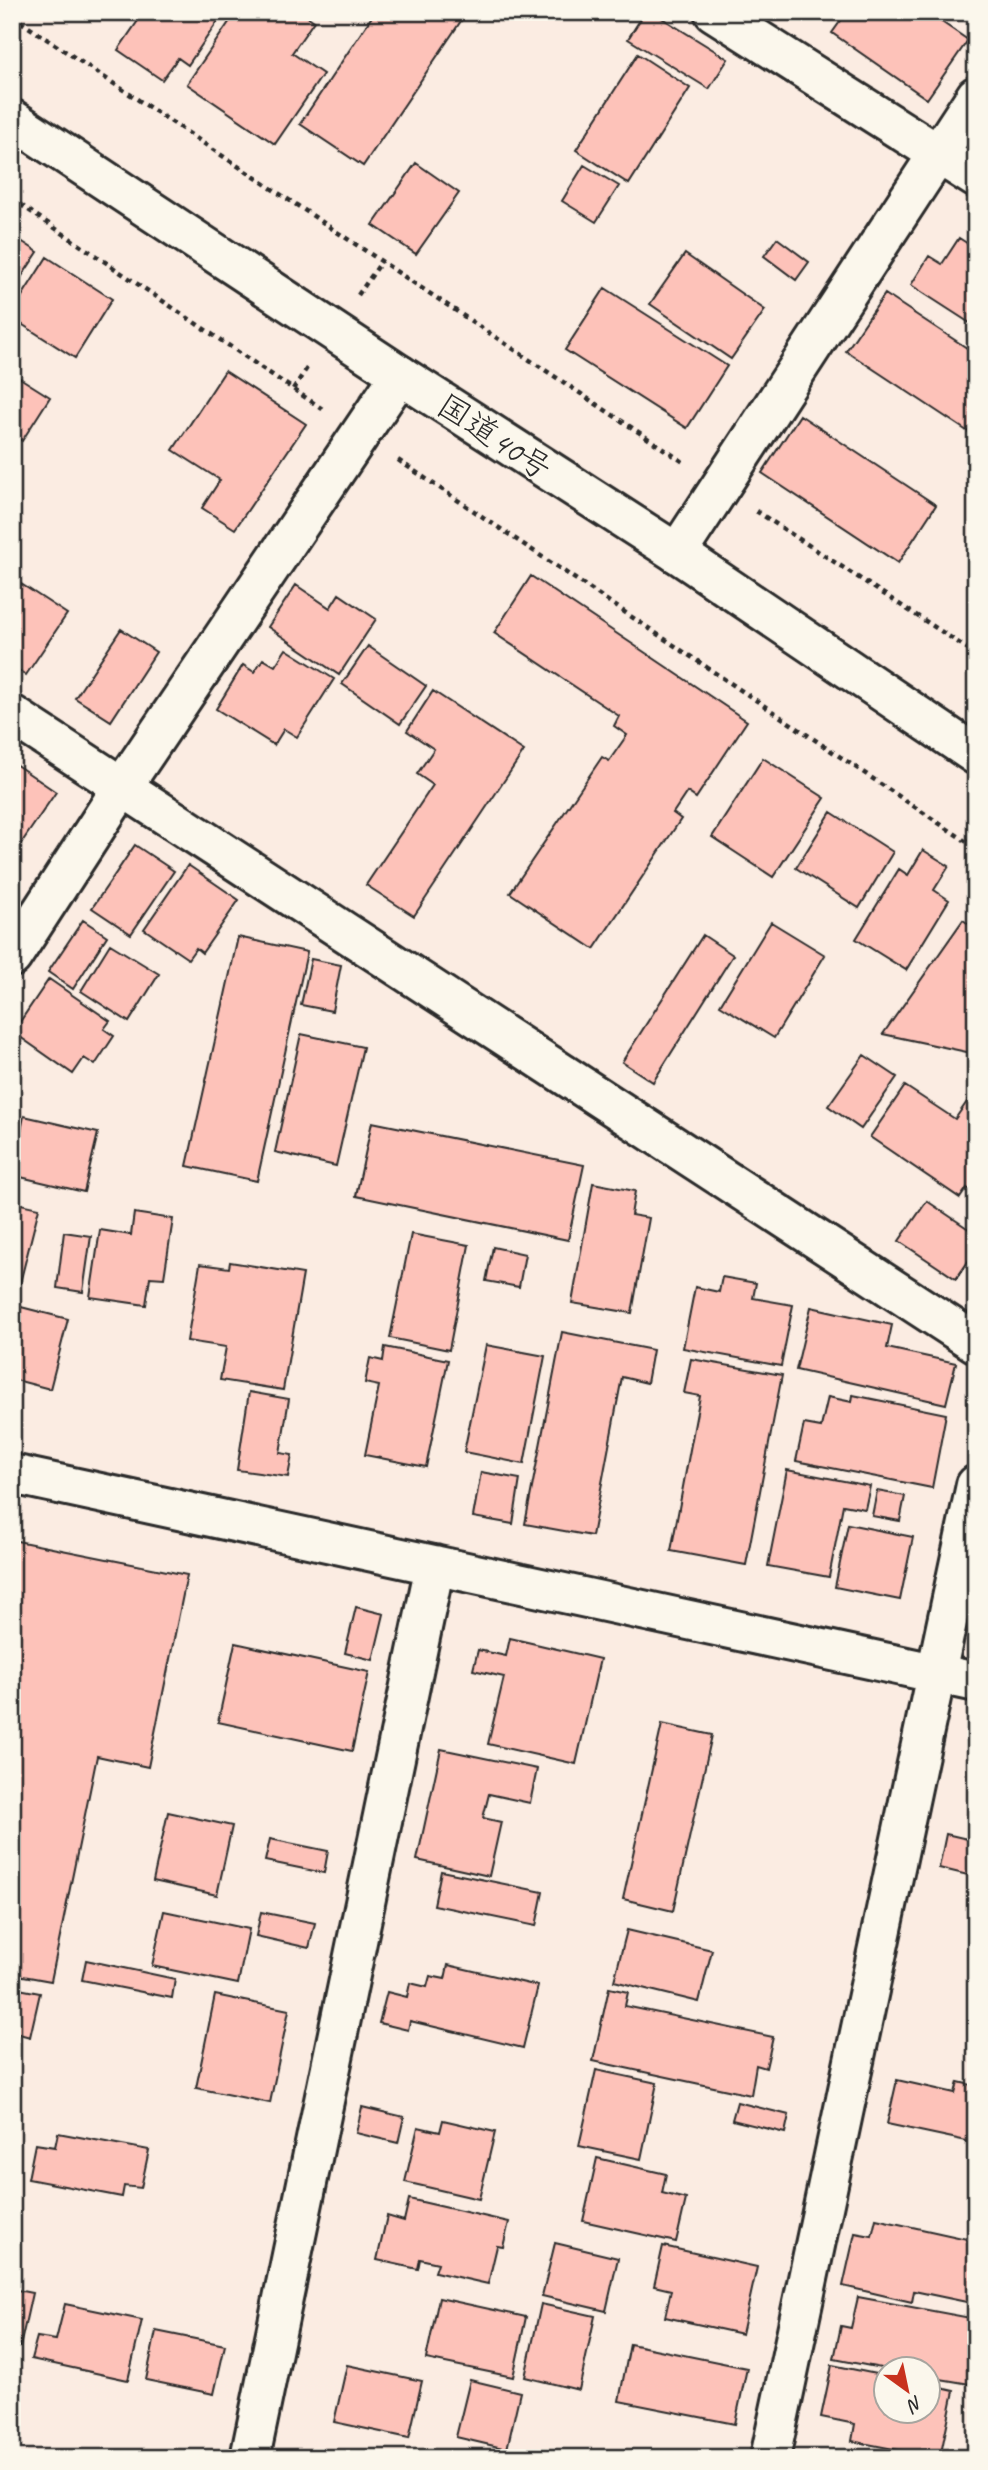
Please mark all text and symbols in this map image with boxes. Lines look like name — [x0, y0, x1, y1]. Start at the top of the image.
street label: 国道40号 — [429, 384, 560, 489]
north arrow — [872, 2354, 942, 2424]
text: N — [902, 2390, 927, 2418]

